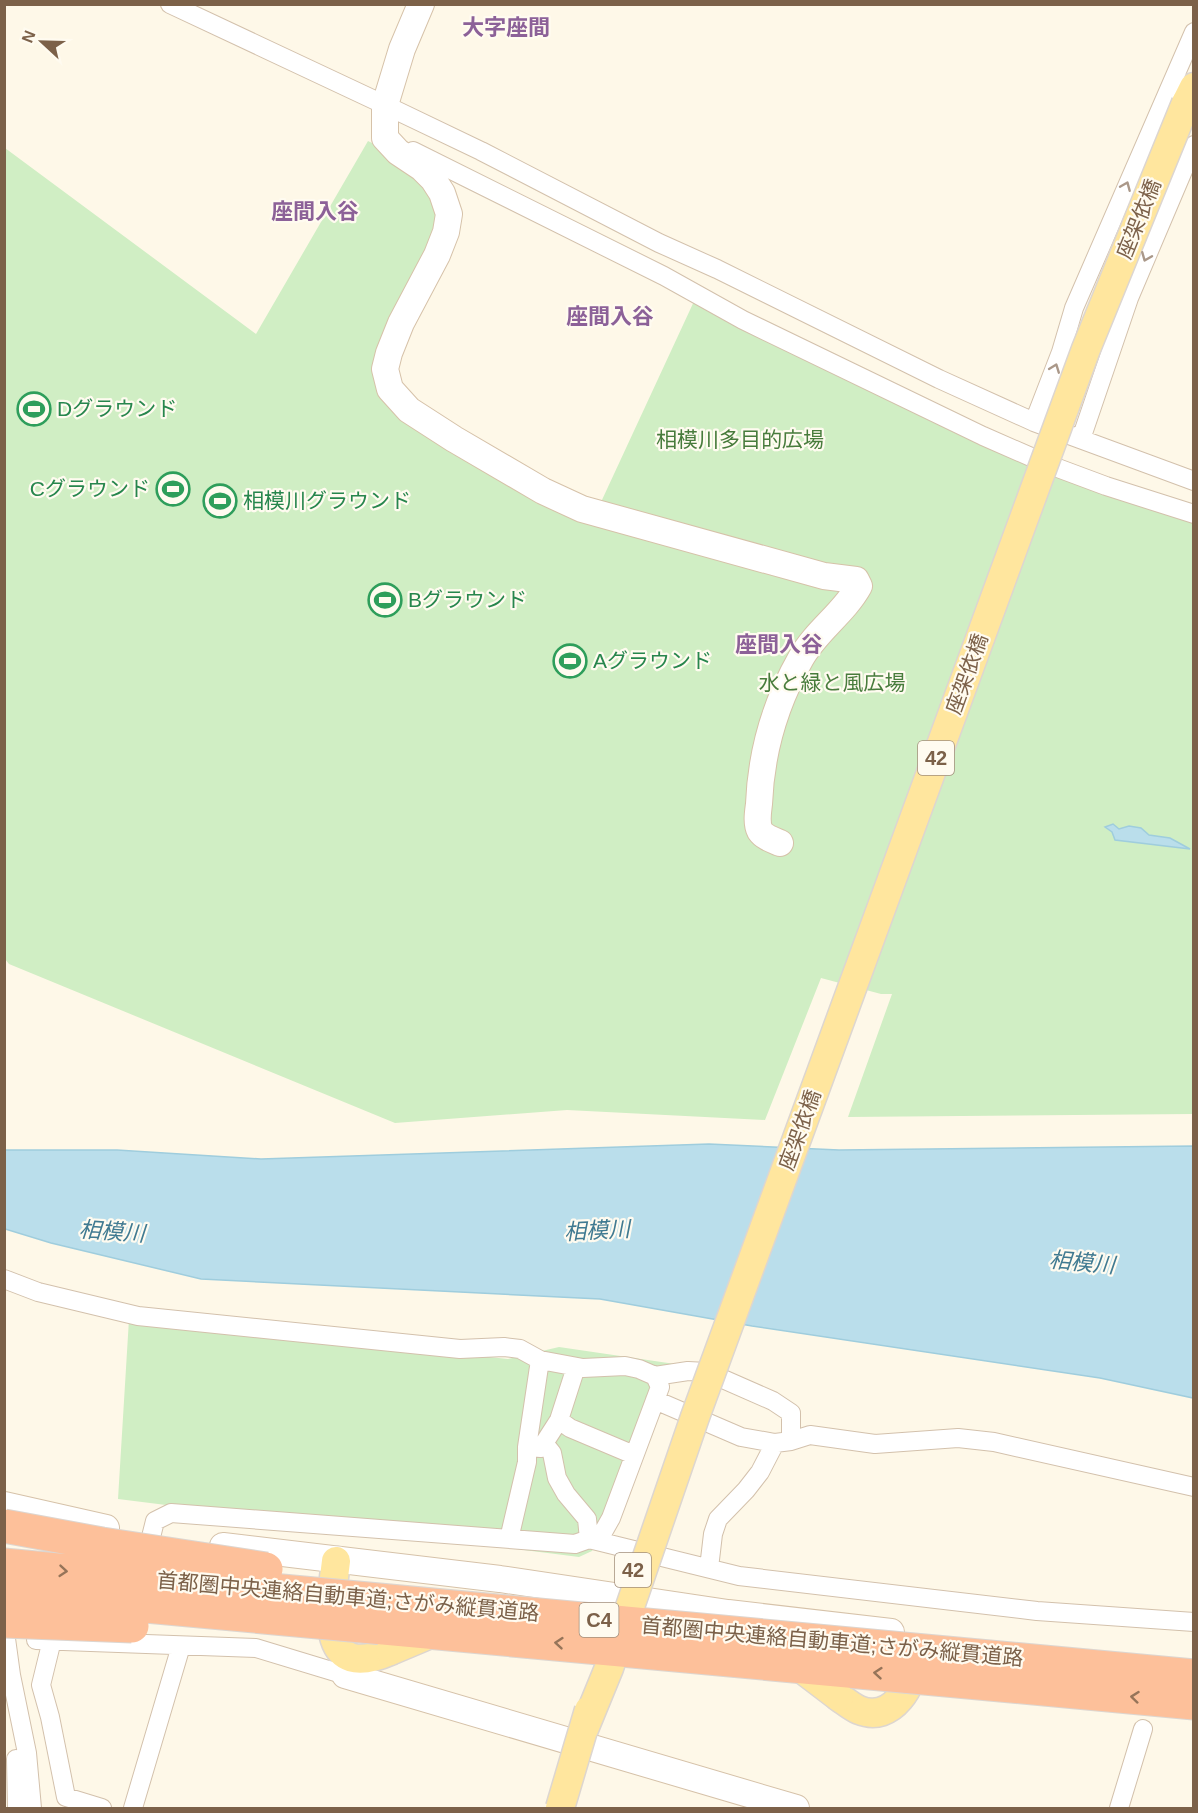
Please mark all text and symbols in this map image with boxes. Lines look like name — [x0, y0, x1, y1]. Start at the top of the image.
north arrow — [12, 12, 72, 72]
district label: 大字座間 — [462, 15, 550, 40]
text: N — [19, 28, 39, 45]
street label: 座架依橋 — [1112, 176, 1165, 262]
one-way arrow — [1119, 182, 1131, 193]
district label: 座間入谷 — [271, 199, 359, 224]
one-way arrow — [1141, 251, 1153, 262]
district label: 座間入谷 — [566, 304, 654, 329]
one-way arrow — [1048, 363, 1060, 374]
sports icon: Dグラウンド — [16, 391, 52, 427]
place label: Dグラウンド — [57, 397, 177, 420]
park label: 相模川多目的広場 — [656, 428, 824, 451]
sports icon: Cグラウンド — [155, 471, 191, 507]
place label: Cグラウンド — [30, 477, 150, 500]
sports icon: 相模川グラウンド — [202, 483, 238, 519]
place label: 相模川グラウンド — [243, 489, 411, 512]
sports icon: Bグラウンド — [367, 582, 403, 618]
place label: Bグラウンド — [408, 588, 527, 611]
street label: 座架依橋 — [941, 630, 992, 717]
district label: 座間入谷 — [735, 632, 823, 657]
sports icon: Aグラウンド — [552, 643, 588, 679]
place label: Aグラウンド — [593, 649, 712, 672]
park label: 水と緑と風広場 — [759, 671, 906, 694]
road number: 42 — [918, 741, 954, 775]
street label: 座架依橋 — [774, 1086, 825, 1173]
water label: 相模川 — [563, 1216, 633, 1245]
water label: 相模川 — [78, 1217, 148, 1246]
water label: 相模川 — [1048, 1247, 1118, 1278]
road number: 42 — [615, 1553, 651, 1587]
one-way arrow — [58, 1564, 67, 1577]
street label: 首都圏中央連絡自動車道;さがみ縦貫道路 — [156, 1568, 540, 1625]
road number: C4 — [580, 1603, 618, 1637]
street label: 首都圏中央連絡自動車道;さがみ縦貫道路 — [640, 1613, 1024, 1670]
one-way arrow — [554, 1637, 563, 1650]
one-way arrow — [874, 1667, 883, 1680]
one-way arrow — [1131, 1691, 1140, 1704]

